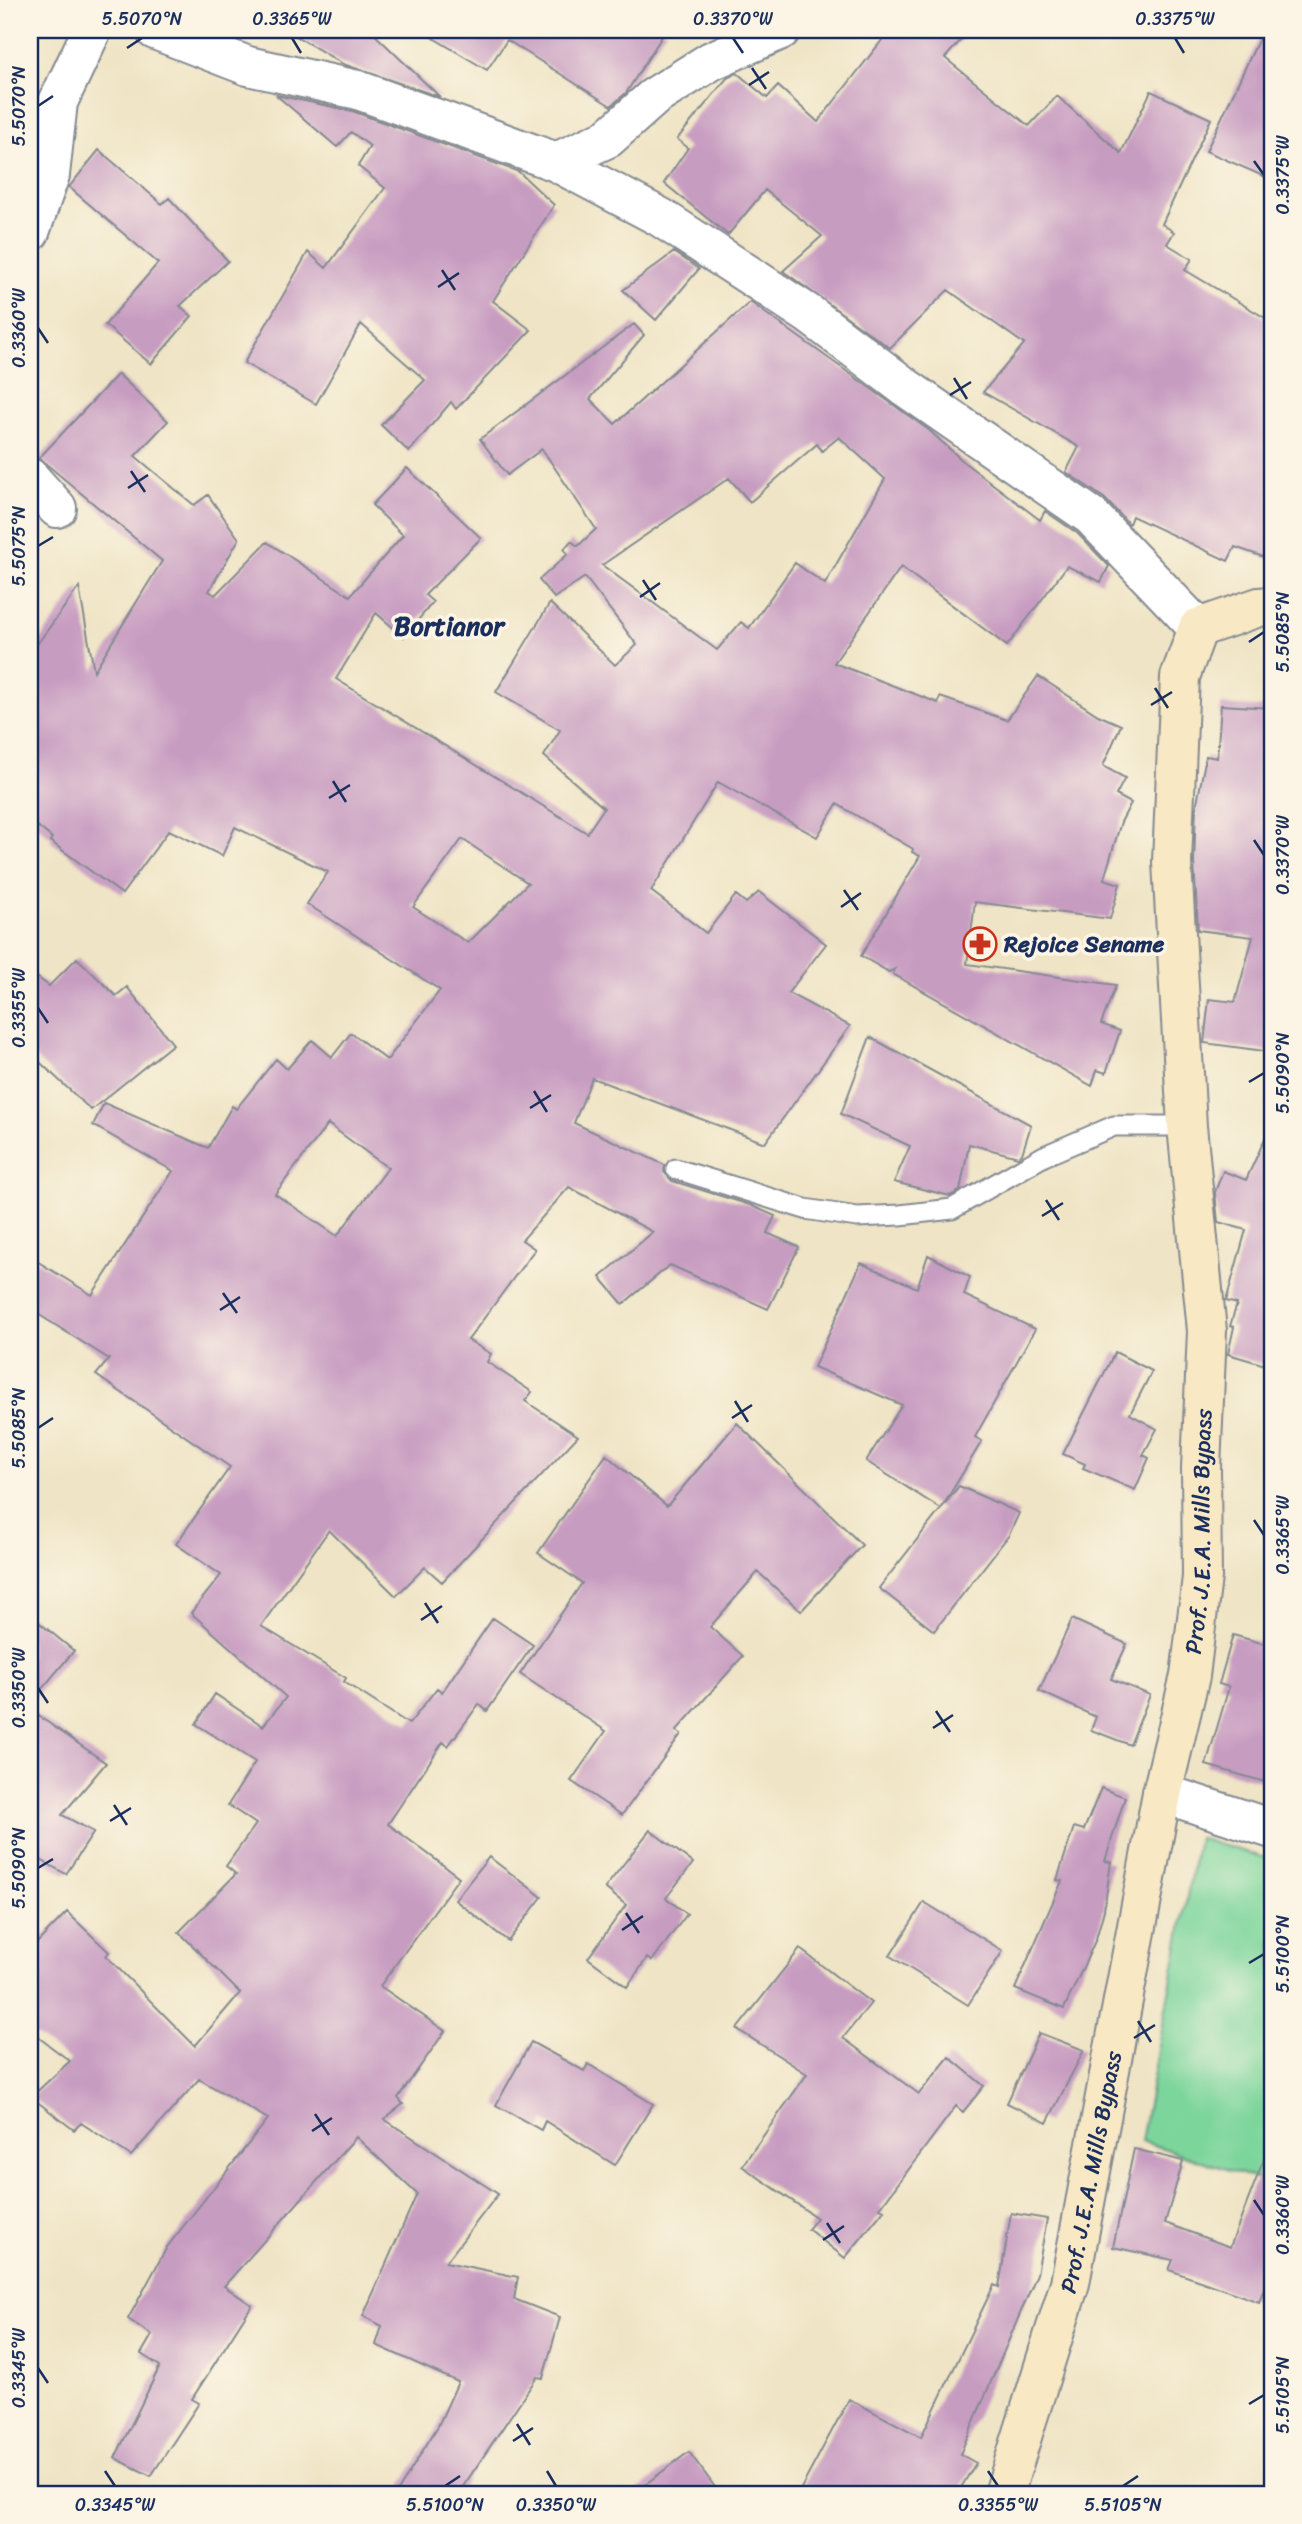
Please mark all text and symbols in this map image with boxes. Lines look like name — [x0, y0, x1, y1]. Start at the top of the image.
text: 5.5070°N — [102, 3, 183, 35]
text: 0.3365°W — [252, 3, 333, 35]
text: 0.3370°W — [693, 3, 774, 35]
text: 0.3375°W — [1135, 3, 1216, 35]
text: 5.5070°N — [3, 65, 35, 146]
text: 0.3375°W — [1267, 134, 1299, 215]
text: 0.3360°W — [3, 287, 35, 368]
text: 5.5075°N — [3, 505, 35, 586]
text: 5.5085°N — [1267, 591, 1299, 672]
district label: Bortianor — [394, 603, 506, 649]
text: 0.3370°W — [1267, 814, 1299, 895]
place label: Rejoice Sename — [1003, 924, 1165, 965]
pharmacy icon: Rejoice Sename — [961, 925, 999, 963]
text: 0.3355°W — [3, 967, 35, 1048]
text: 5.5090°N — [1267, 1032, 1299, 1114]
text: 5.5085°N — [3, 1387, 35, 1468]
street label: Prof. J.E.A. Mills Bypass — [1173, 1408, 1225, 1656]
text: 0.3365°W — [1267, 1494, 1299, 1575]
text: 0.3350°W — [3, 1647, 35, 1728]
text: 5.5090°N — [3, 1827, 35, 1909]
text: 5.5100°N — [1267, 1914, 1299, 1993]
street label: Prof. J.E.A. Mills Bypass — [1048, 2047, 1134, 2299]
text: 0.3360°W — [1267, 2174, 1299, 2255]
text: 0.3345°W — [3, 2327, 35, 2408]
text: 5.5105°N — [1267, 2356, 1299, 2434]
text: 0.3345°W — [75, 2489, 156, 2521]
text: 5.5100°N — [406, 2489, 485, 2521]
text: 0.3350°W — [516, 2489, 597, 2521]
text: 0.3355°W — [958, 2489, 1039, 2521]
text: 5.5105°N — [1084, 2489, 1162, 2521]

